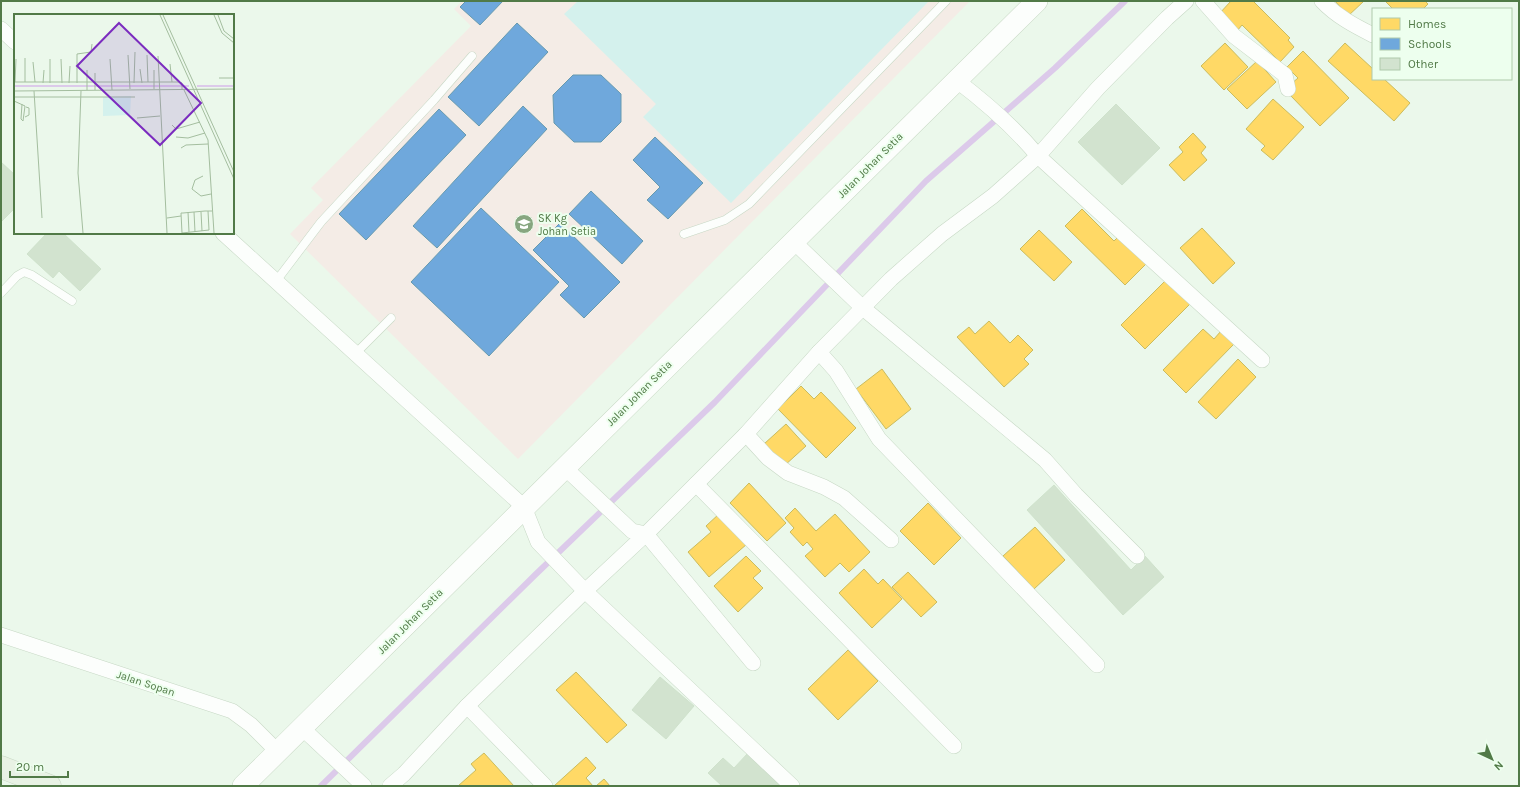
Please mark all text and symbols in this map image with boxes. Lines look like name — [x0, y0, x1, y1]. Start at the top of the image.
legend — [1372, 8, 1512, 80]
inset map — [14, 14, 234, 234]
text: Homes — [1408, 17, 1446, 31]
text: Schools — [1408, 37, 1451, 51]
text: Other — [1408, 57, 1439, 71]
street label: Jalan Johan Setia — [835, 130, 906, 201]
place label: SK Kg Johan Setia — [538, 212, 596, 238]
school or university icon: SK Kg Johan Setia — [513, 213, 535, 235]
street label: Jalan Johan Setia — [604, 358, 675, 429]
street label: Jalan Johan Setia — [375, 586, 446, 657]
street label: Jalan Sopan — [115, 668, 177, 699]
north arrow — [1472, 739, 1512, 779]
scale bar — [10, 753, 68, 779]
text: N — [1491, 758, 1506, 773]
text: 20 m — [16, 760, 44, 774]

